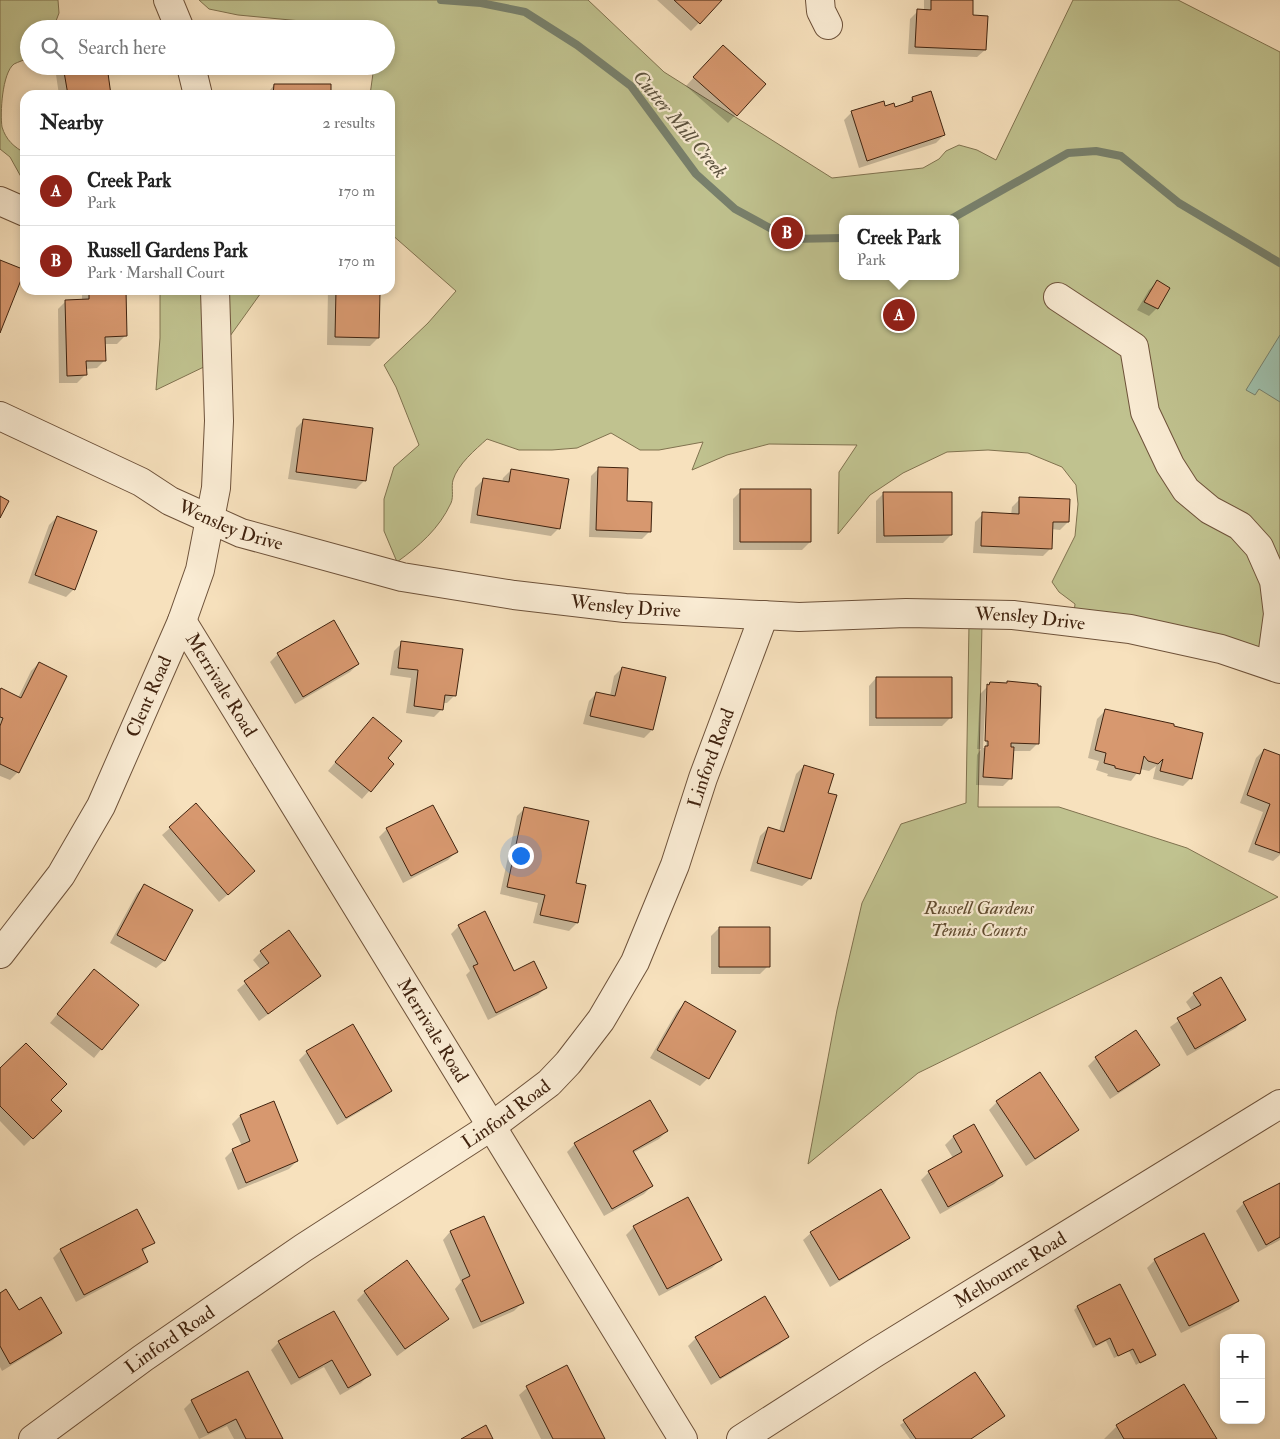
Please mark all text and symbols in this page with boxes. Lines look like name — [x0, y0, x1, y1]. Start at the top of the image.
search box — [20, 20, 395, 75]
icon: search — [38, 34, 66, 62]
text: Search here — [78, 36, 166, 60]
water label: Cutter Mill Creek — [627, 65, 733, 183]
text: Nearby — [40, 109, 103, 136]
text: 2 results — [322, 113, 375, 133]
text: Creek Park — [87, 169, 171, 193]
text: A — [51, 181, 61, 201]
text: 170 m — [338, 181, 375, 201]
text: Park — [87, 193, 116, 213]
pin: B — [771, 214, 803, 252]
popup — [839, 215, 959, 280]
text: Creek Park — [857, 226, 941, 250]
text: Russell Gardens Park — [87, 239, 248, 263]
text: Park — [857, 250, 886, 270]
text: B — [51, 251, 61, 271]
text: 170 m — [338, 251, 375, 271]
text: Park · Marshall Court — [87, 263, 225, 283]
pin: A — [883, 296, 915, 334]
street label: Wensley Drive — [174, 494, 286, 556]
street label: Wensley Drive — [568, 590, 682, 623]
street label: Wensley Drive — [974, 602, 1087, 636]
street label: Merrivale Road — [180, 629, 262, 742]
street label: Clent Road — [121, 652, 177, 741]
street label: Linford Road — [682, 704, 740, 811]
your location — [508, 843, 534, 869]
park label: Russell Gardens Tennis Courts — [923, 896, 1035, 942]
street label: Merrivale Road — [392, 974, 474, 1087]
street label: Linford Road — [457, 1074, 556, 1154]
street label: Melbourne Road — [950, 1226, 1071, 1314]
street label: Linford Road — [120, 1300, 220, 1379]
map controls — [1220, 1334, 1265, 1424]
button: + — [1220, 1334, 1265, 1379]
button: − — [1220, 1379, 1265, 1424]

